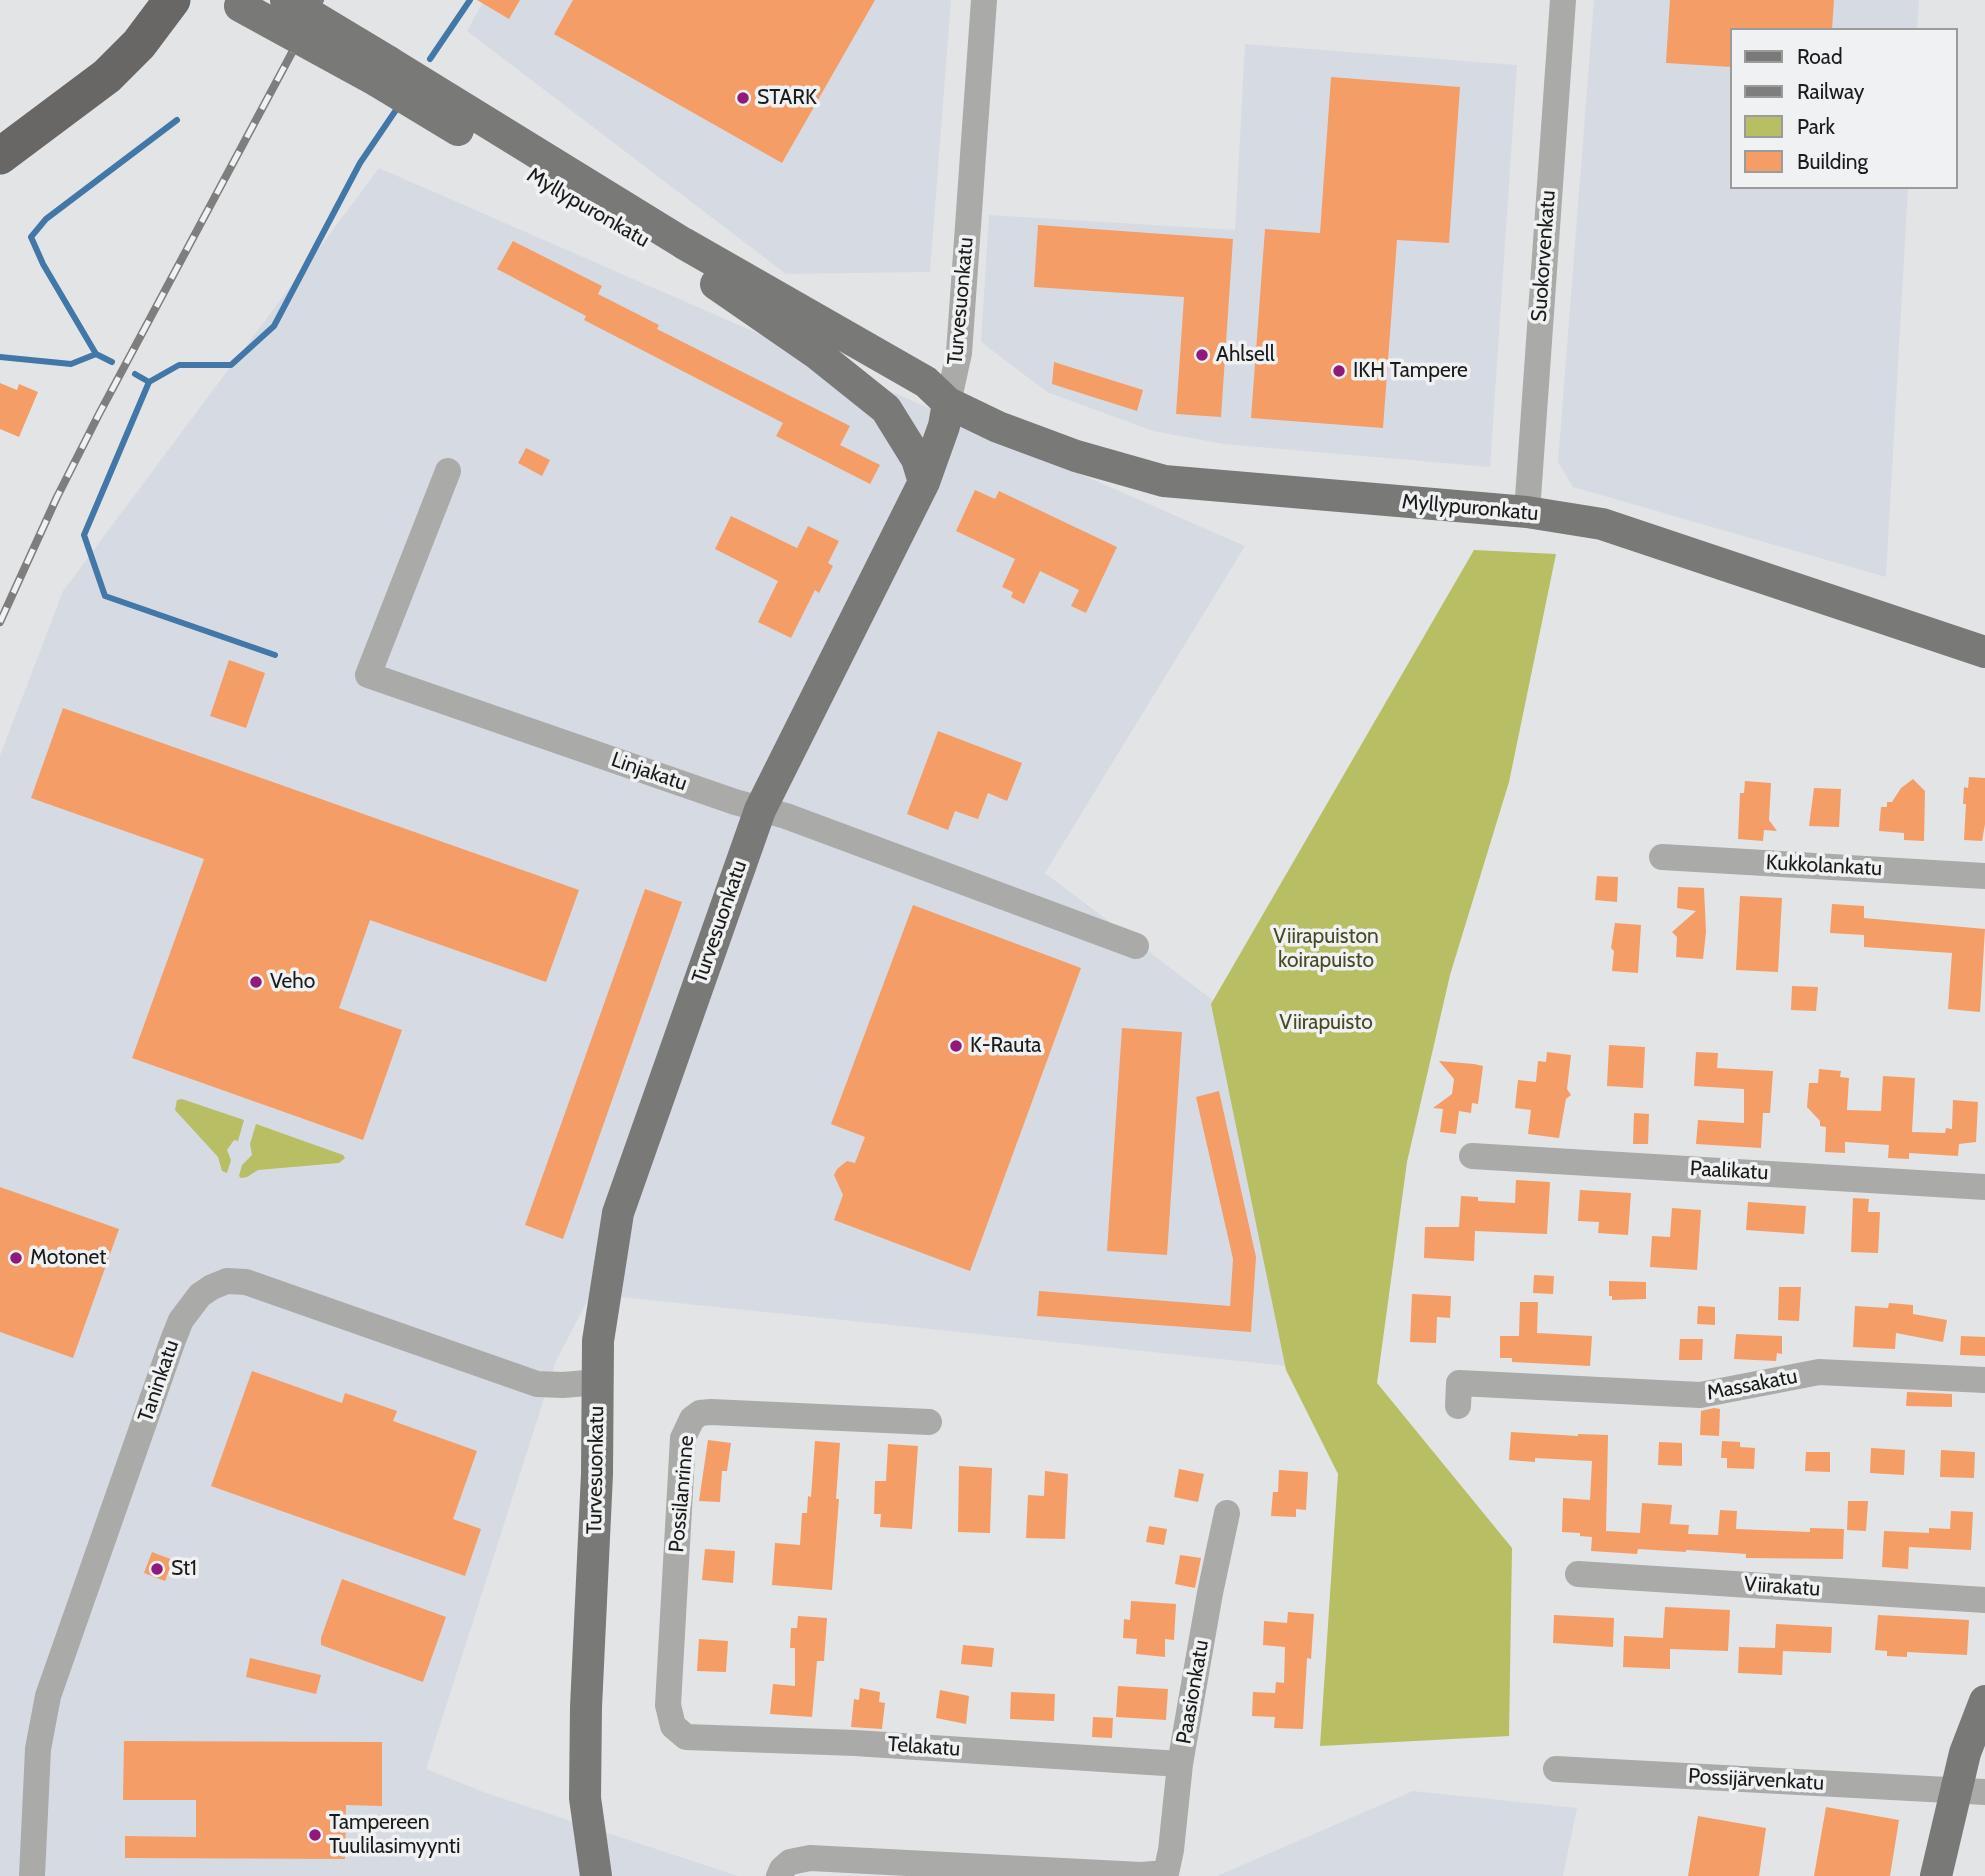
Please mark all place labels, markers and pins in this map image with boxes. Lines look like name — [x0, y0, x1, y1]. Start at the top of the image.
place label: STARK — [757, 85, 817, 111]
marker: STARK — [735, 90, 751, 106]
place label: Ahlsell — [1216, 342, 1275, 368]
marker: Ahlsell — [1194, 347, 1210, 363]
place label: IKH Tampere — [1353, 358, 1468, 384]
marker: IKH Tampere — [1331, 363, 1347, 379]
place label: Veho — [270, 969, 315, 995]
marker: Veho — [248, 974, 264, 990]
place label: K-Rauta — [970, 1033, 1041, 1059]
marker: K-Rauta — [948, 1038, 964, 1054]
place label: Motonet — [30, 1245, 106, 1271]
marker: Motonet — [8, 1250, 24, 1266]
place label: St1 — [171, 1556, 197, 1582]
marker: St1 — [149, 1561, 165, 1577]
place label: Tampereen Tuulilasimyynti — [329, 1810, 460, 1860]
marker: Tampereen Tuulilasimyynti — [307, 1827, 323, 1843]

